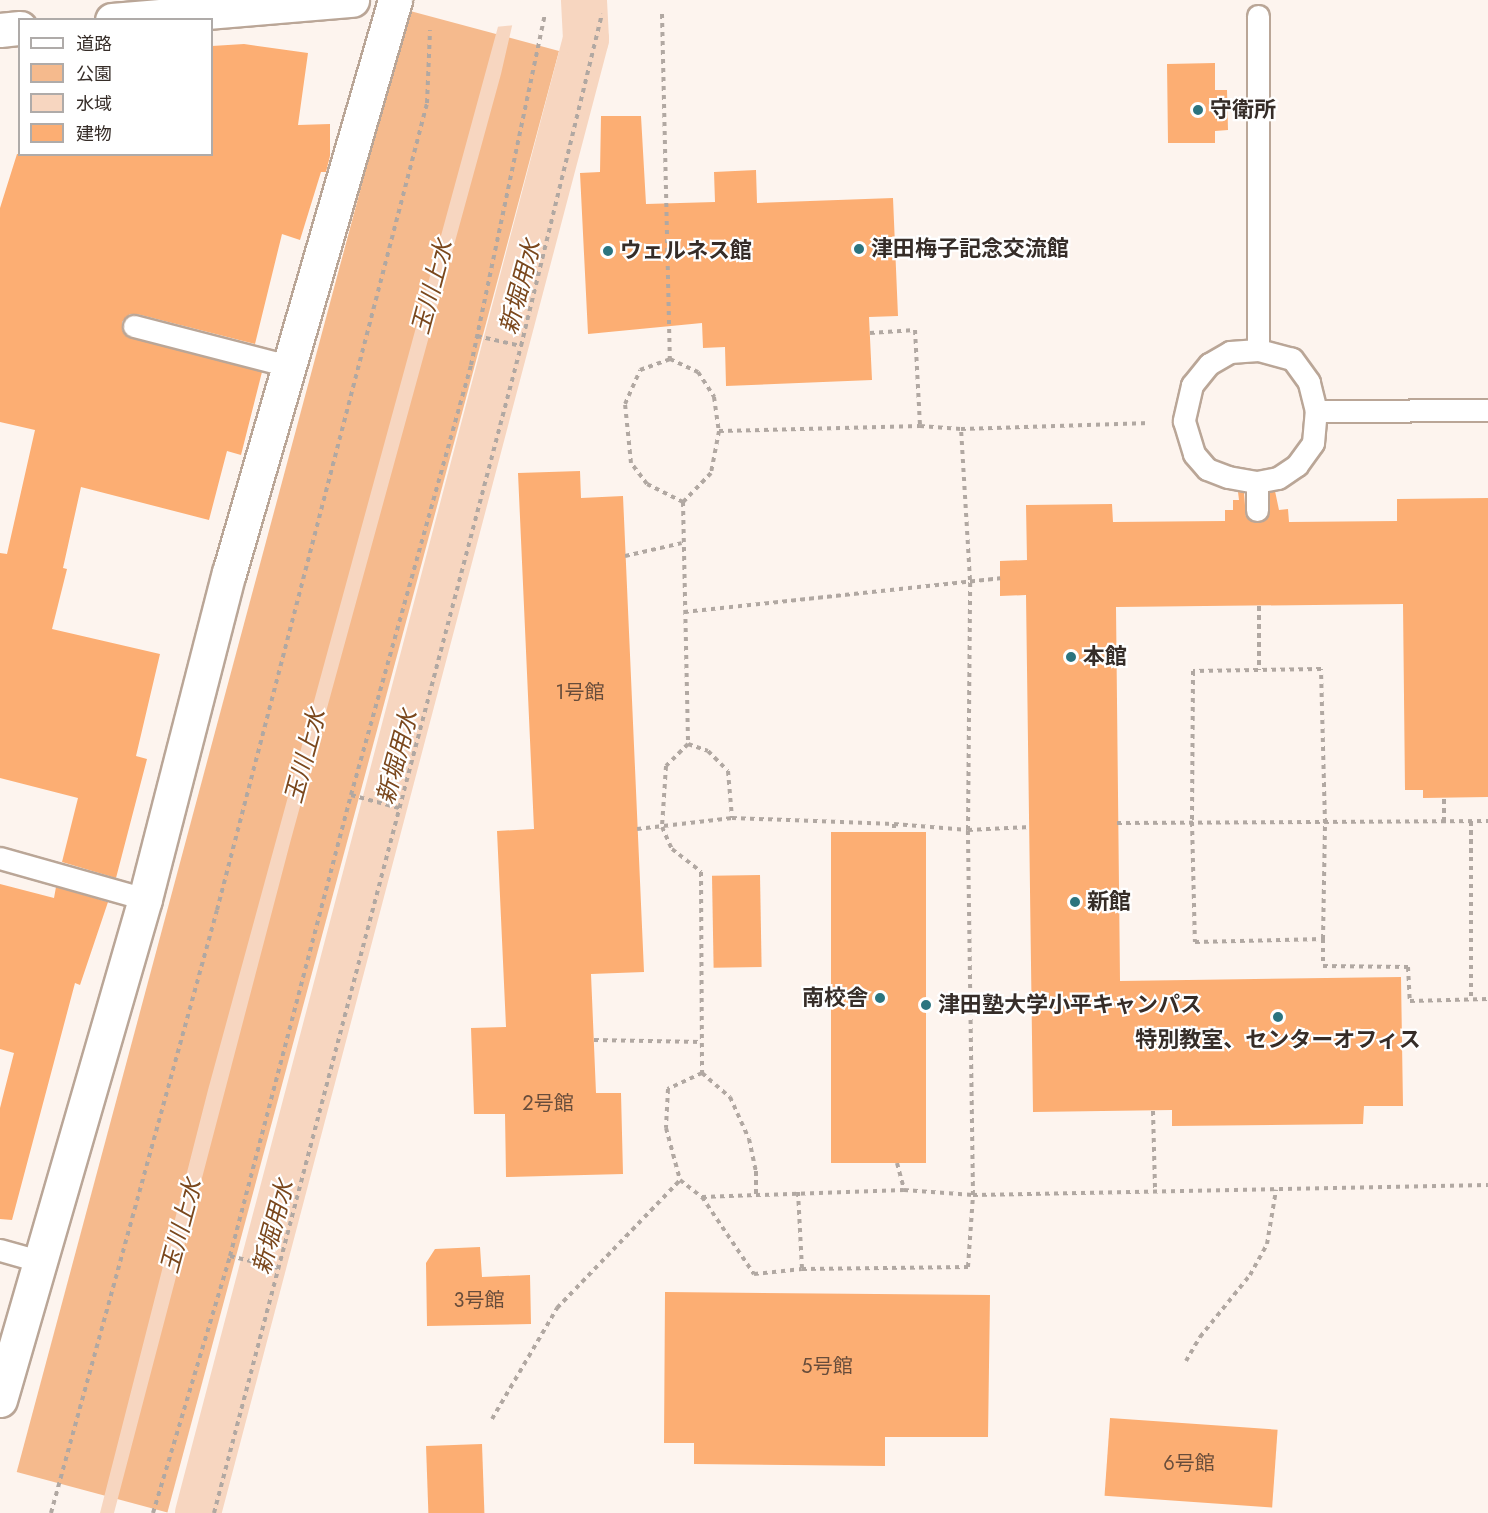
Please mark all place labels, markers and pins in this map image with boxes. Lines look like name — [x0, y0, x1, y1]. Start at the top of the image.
place label: 守衛所 — [1210, 97, 1276, 123]
marker: 守衛所 — [1191, 103, 1205, 117]
place label: 津田梅子記念交流館 — [871, 236, 1069, 262]
place label: ウェルネス館 — [620, 238, 752, 264]
marker: 津田梅子記念交流館 — [852, 242, 866, 256]
marker: ウェルネス館 — [601, 244, 615, 258]
place label: 本館 — [1083, 644, 1127, 670]
marker: 本館 — [1064, 650, 1078, 664]
place label: 新館 — [1087, 889, 1131, 915]
marker: 新館 — [1068, 895, 1082, 909]
place label: 南校舎 — [802, 985, 868, 1011]
marker: 南校舎 — [873, 991, 887, 1005]
place label: 津田塾大学小平キャンパス — [938, 992, 1202, 1018]
marker: 津田塾大学小平キャンパス — [919, 998, 933, 1012]
marker: 特別教室、センターオフィス — [1271, 1010, 1285, 1024]
place label: 特別教室、センターオフィス — [1135, 1027, 1421, 1053]

